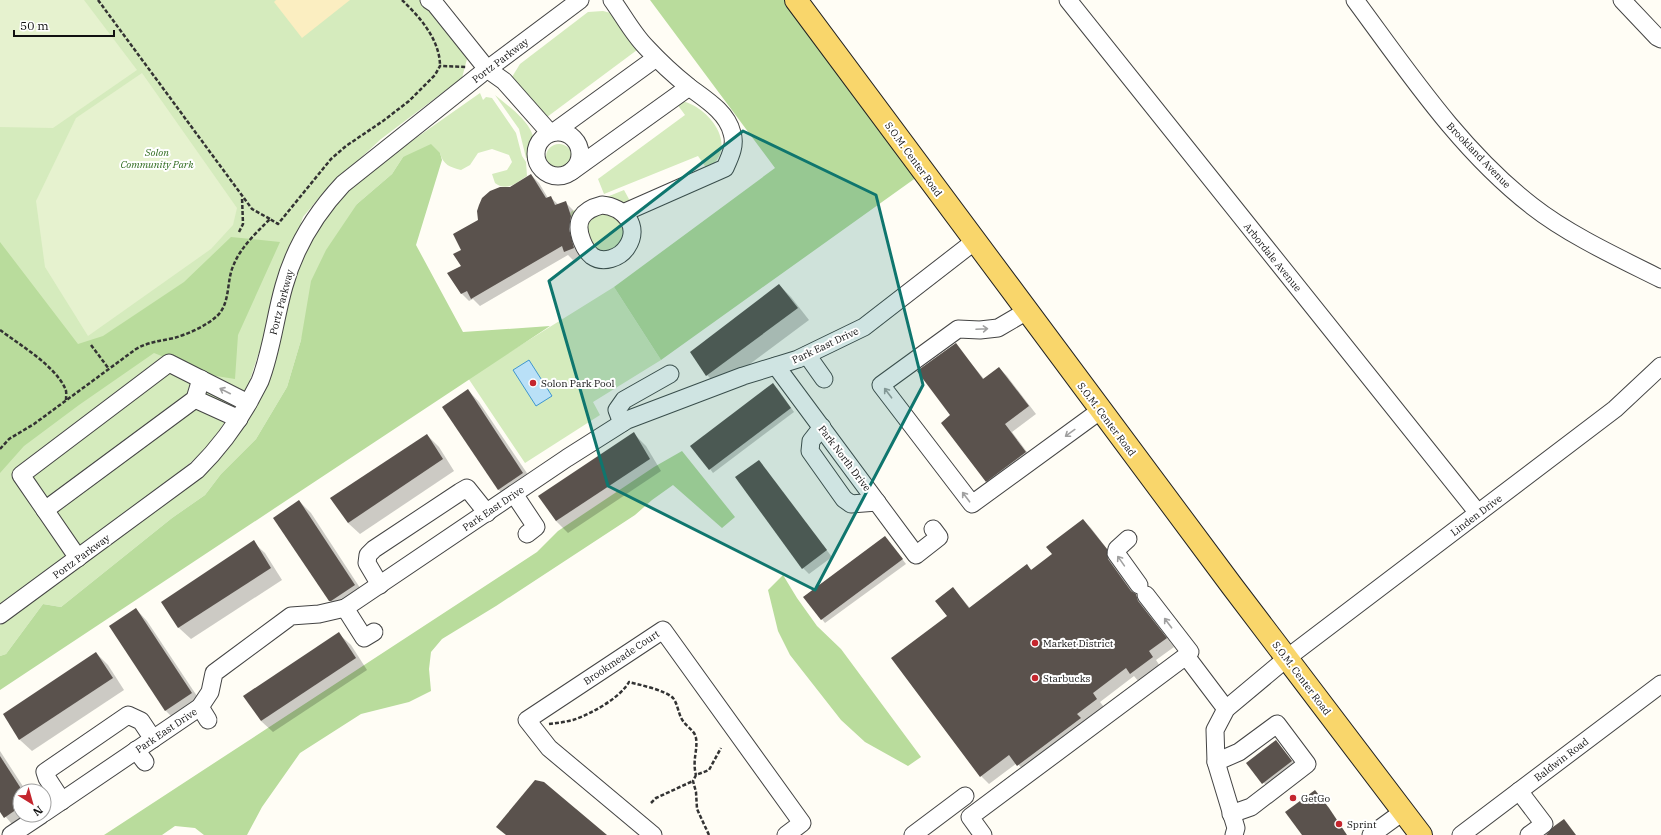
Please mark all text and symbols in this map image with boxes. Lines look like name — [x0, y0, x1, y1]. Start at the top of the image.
scale bar — [14, 12, 114, 38]
text: 50 m — [20, 18, 49, 33]
street label: Portz Parkway — [469, 35, 532, 86]
street label: S.O.M. Center Road — [882, 119, 945, 199]
street label: Brookland Avenue — [1444, 120, 1513, 191]
park label: Solon Community Park — [120, 146, 194, 171]
street label: Arbordale Avenue — [1241, 220, 1304, 294]
street label: Portz Parkway — [266, 267, 297, 336]
street label: Park East Drive — [790, 324, 861, 367]
one-way arrow — [975, 325, 988, 333]
place label: Solon Park Pool — [541, 377, 614, 390]
marker: Solon Park Pool — [528, 378, 538, 388]
street label: S.O.M. Center Road — [1075, 380, 1139, 459]
one-way arrow — [219, 387, 231, 394]
one-way arrow — [884, 388, 892, 399]
street label: Park North Drive — [816, 423, 874, 494]
one-way arrow — [1064, 429, 1075, 437]
street label: Park East Drive — [460, 483, 527, 534]
one-way arrow — [962, 492, 971, 503]
street label: Linden Drive — [1448, 492, 1505, 539]
street label: Portz Parkway — [50, 531, 113, 581]
one-way arrow — [1117, 556, 1125, 567]
one-way arrow — [1164, 618, 1172, 629]
street label: Brookmeade Court — [581, 627, 662, 688]
place label: Market District — [1043, 637, 1114, 650]
marker: Market District — [1030, 638, 1040, 648]
street label: S.O.M. Center Road — [1270, 639, 1334, 718]
place label: Starbucks — [1043, 672, 1090, 685]
marker: Starbucks — [1030, 673, 1040, 683]
street label: Park East Drive — [133, 705, 200, 756]
street label: Baldwin Road — [1532, 735, 1591, 784]
north arrow — [12, 783, 52, 823]
place label: GetGo — [1301, 792, 1331, 805]
marker: GetGo — [1288, 793, 1298, 803]
text: N — [30, 803, 46, 819]
place label: Sprint — [1347, 818, 1377, 831]
marker: Sprint — [1334, 819, 1344, 829]

